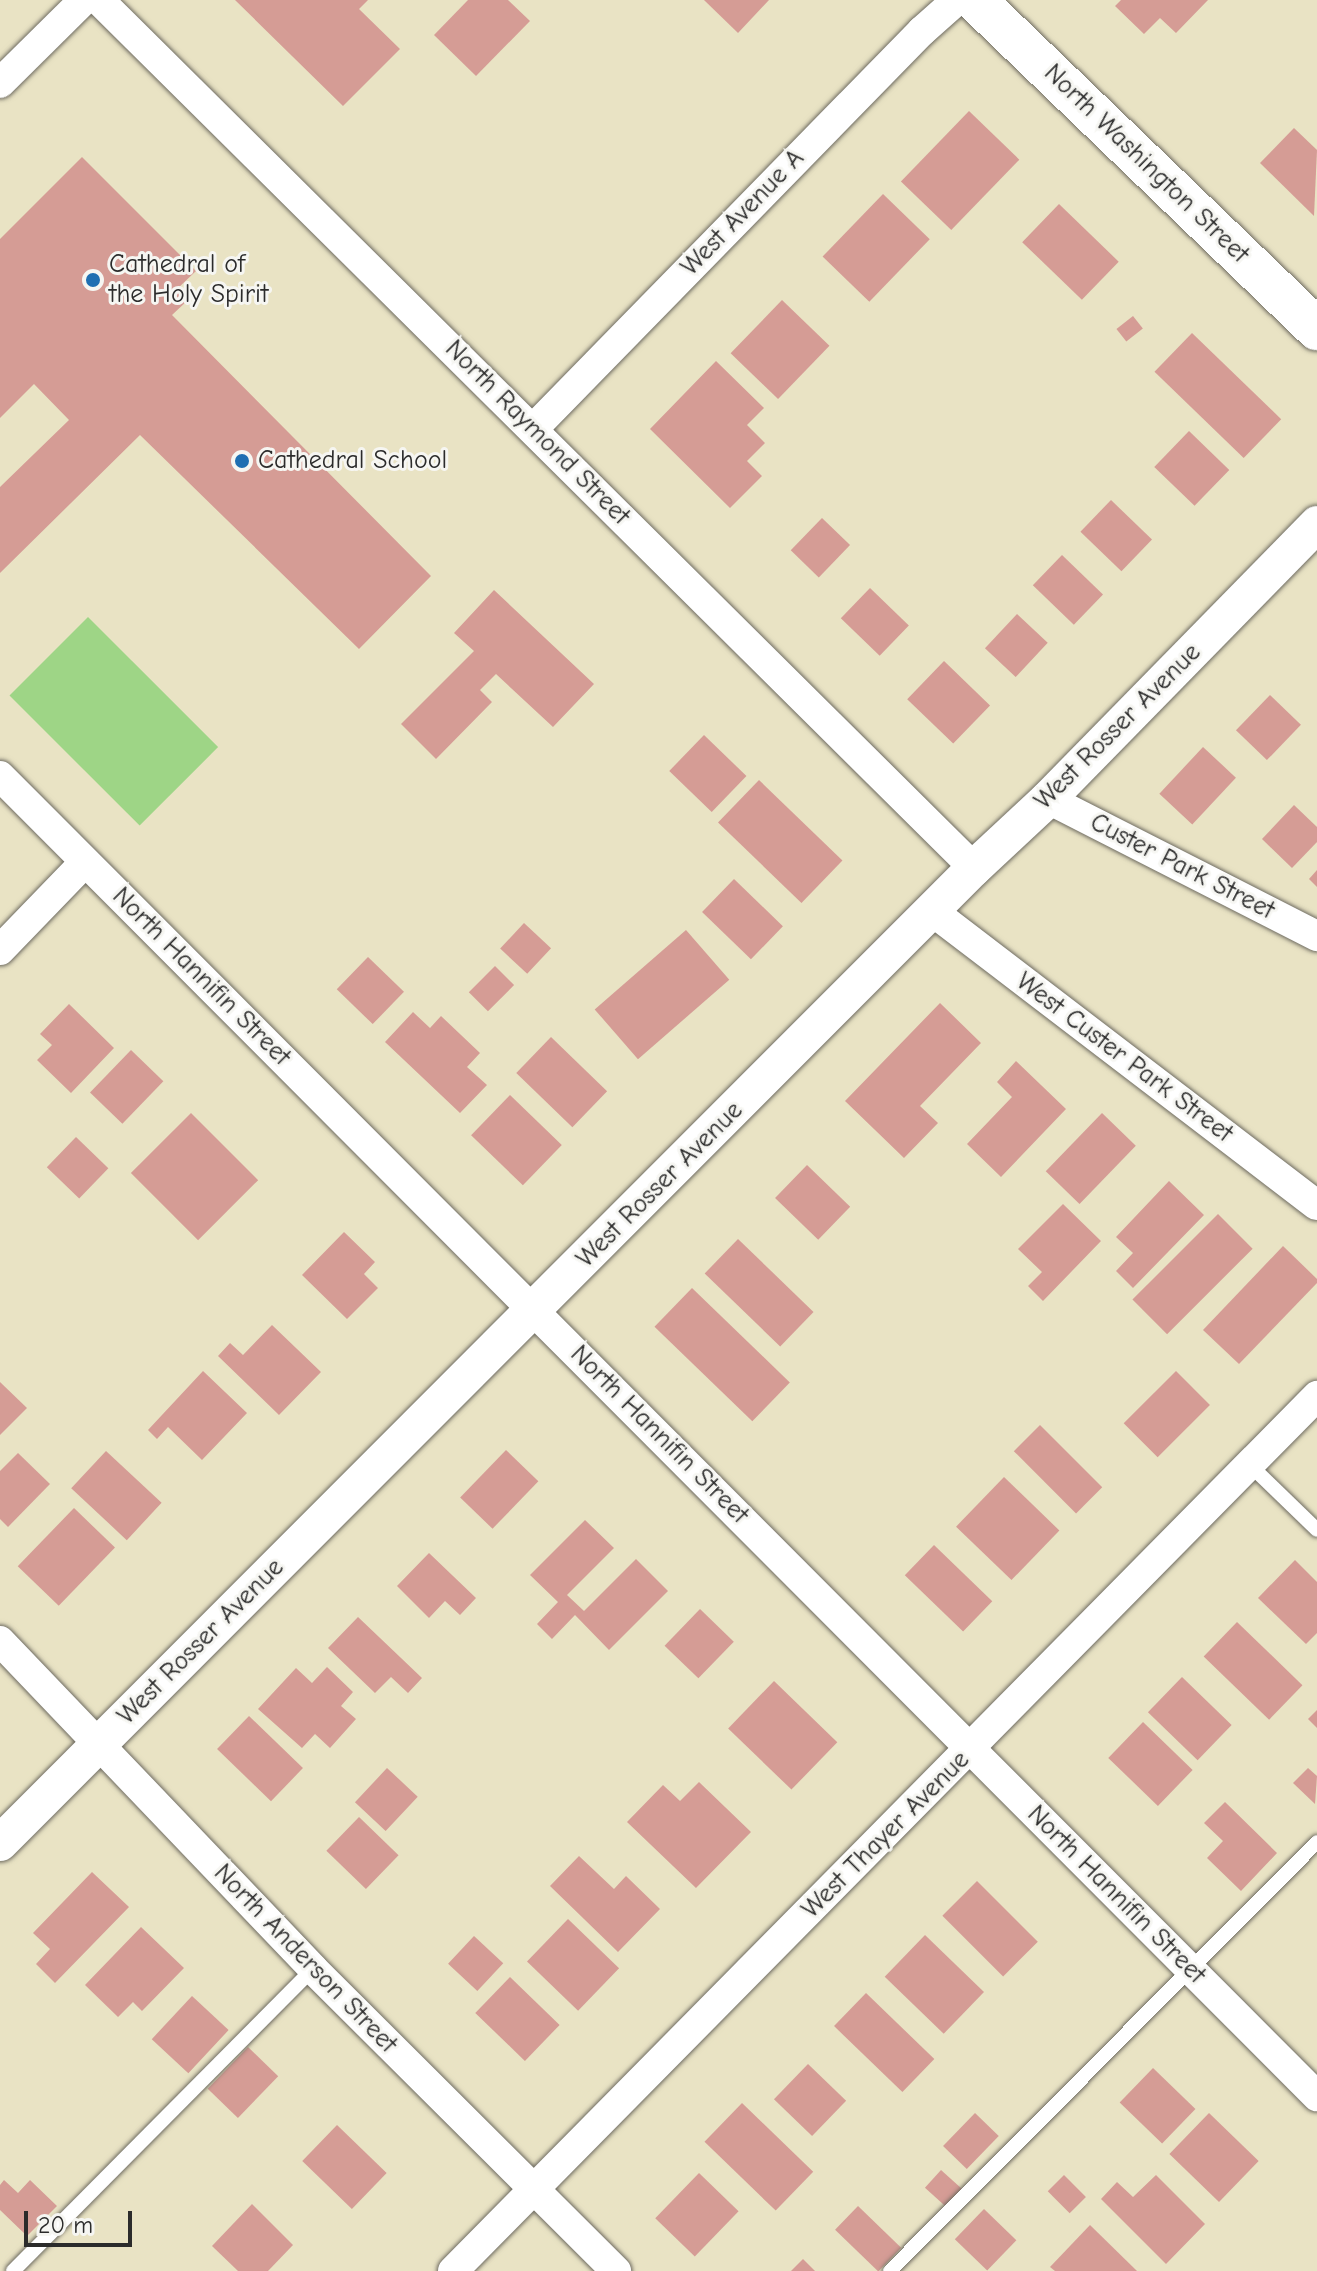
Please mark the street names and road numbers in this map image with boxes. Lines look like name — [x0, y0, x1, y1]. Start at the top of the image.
street label: North Washington Street — [1037, 58, 1255, 270]
street label: West Avenue A — [675, 143, 811, 283]
street label: North Raymond Street — [438, 334, 636, 532]
street label: West Rosser Avenue — [1028, 637, 1208, 817]
street label: Custer Park Street — [1085, 807, 1279, 927]
street label: North Hannifin Street — [105, 881, 297, 1073]
street label: West Custer Park Street — [1010, 966, 1238, 1150]
street label: West Rosser Avenue — [570, 1095, 750, 1275]
street label: North Hannifin Street — [563, 1339, 755, 1531]
street label: West Rosser Avenue — [111, 1552, 291, 1732]
street label: West Thayer Avenue — [796, 1745, 976, 1925]
street label: North Hannifin Street — [1020, 1799, 1212, 1991]
street label: North Anderson Street — [207, 1858, 403, 2060]

